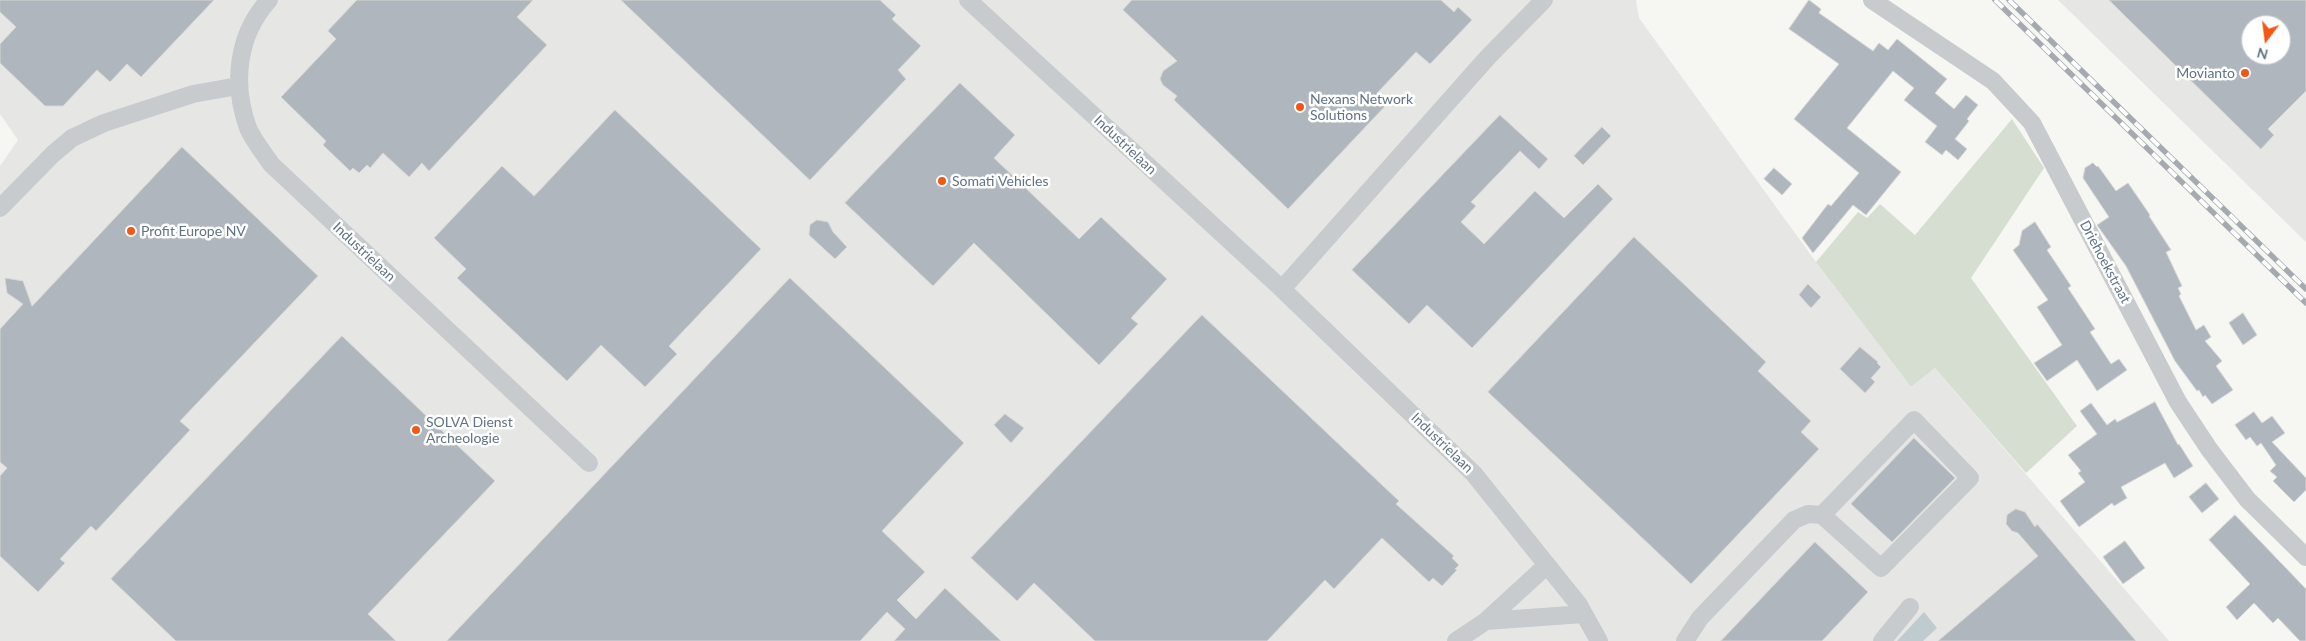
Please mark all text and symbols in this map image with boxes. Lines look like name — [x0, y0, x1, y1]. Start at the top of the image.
north arrow — [2241, 15, 2291, 65]
text: N — [2255, 44, 2270, 64]
place label: Movianto — [2176, 65, 2235, 81]
marker: Movianto — [2239, 67, 2251, 79]
place label: Nexans Network Solutions — [1310, 91, 1413, 124]
marker: Nexans Network Solutions — [1294, 101, 1306, 113]
street label: Industrielaan — [1090, 112, 1160, 178]
place label: Somati Vehicles — [952, 173, 1049, 189]
marker: Somati Vehicles — [936, 175, 948, 187]
street label: Driehoekstraat — [2076, 218, 2134, 306]
street label: Industrielaan — [329, 219, 399, 285]
place label: Profit Europe NV — [141, 223, 246, 239]
marker: Profit Europe NV — [125, 225, 137, 237]
street label: Industrielaan — [1408, 409, 1476, 477]
place label: SOLVA Dienst Archeologie — [426, 414, 513, 447]
marker: SOLVA Dienst Archeologie — [410, 424, 422, 436]

